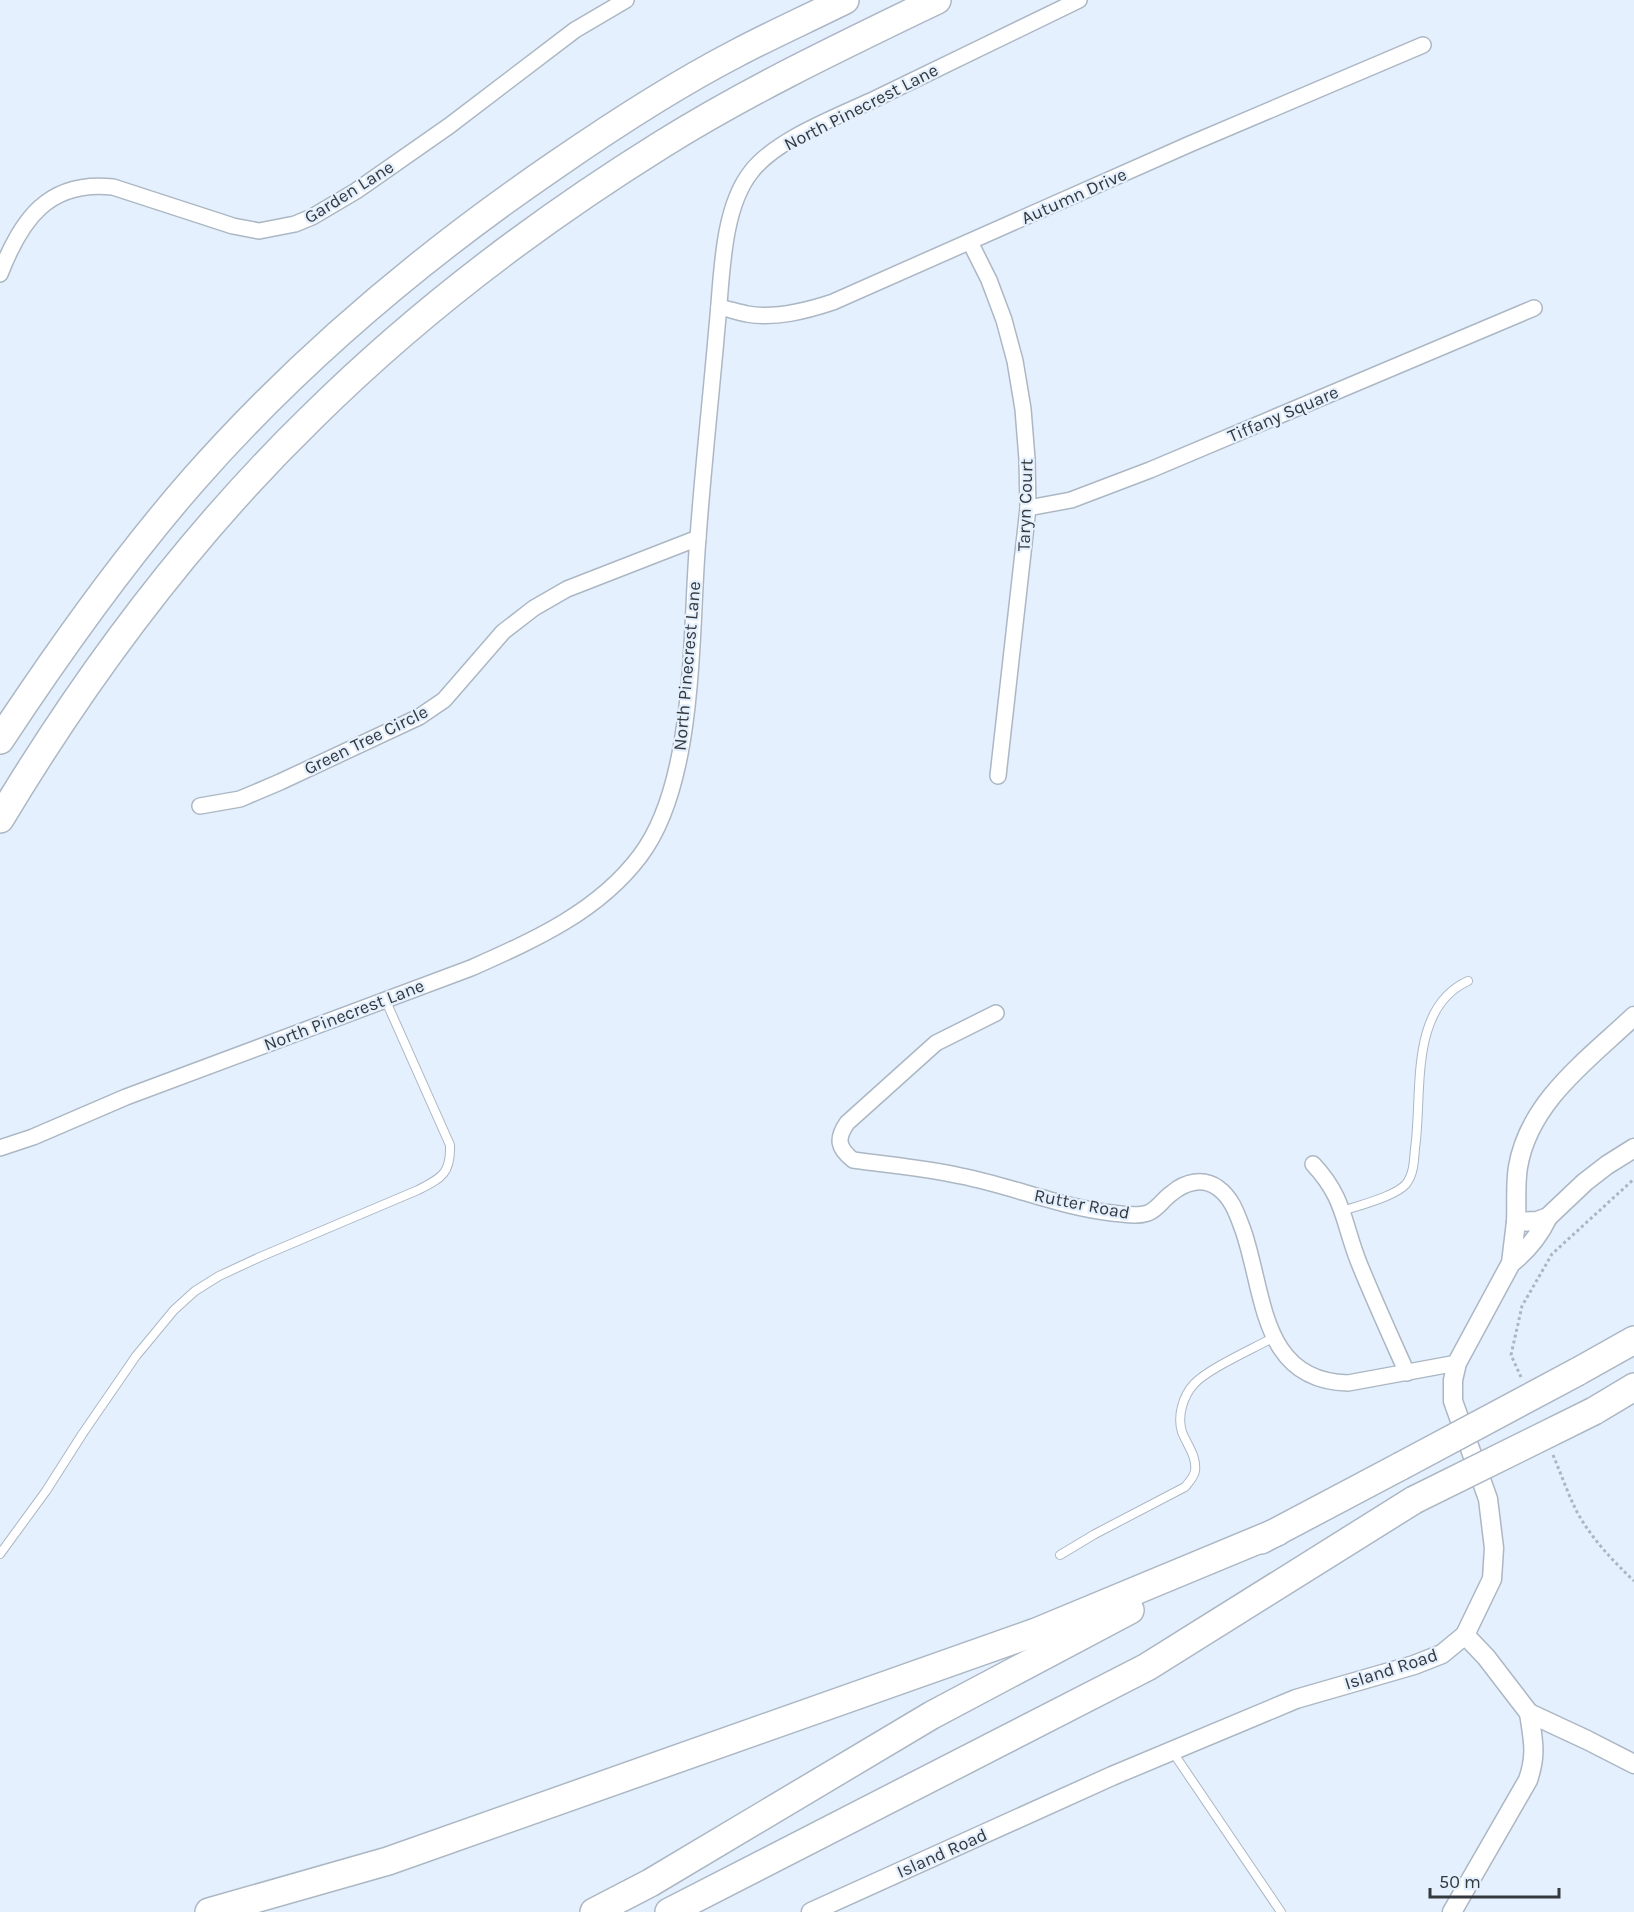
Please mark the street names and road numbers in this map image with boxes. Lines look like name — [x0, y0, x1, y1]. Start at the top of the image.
street label: North Pinecrest Lane — [780, 59, 942, 155]
street label: Garden Lane — [300, 156, 398, 228]
street label: Autumn Drive — [1018, 163, 1130, 229]
street label: Tiffany Square — [1224, 381, 1342, 447]
street label: Taryn Court — [1012, 458, 1038, 552]
street label: North Pinecrest Lane — [669, 580, 705, 752]
street label: Green Tree Circle — [300, 700, 432, 780]
street label: North Pinecrest Lane — [261, 974, 427, 1056]
street label: Rutter Road — [1032, 1184, 1132, 1224]
street label: Island Road — [1342, 1644, 1440, 1694]
street label: Island Road — [893, 1823, 991, 1883]

